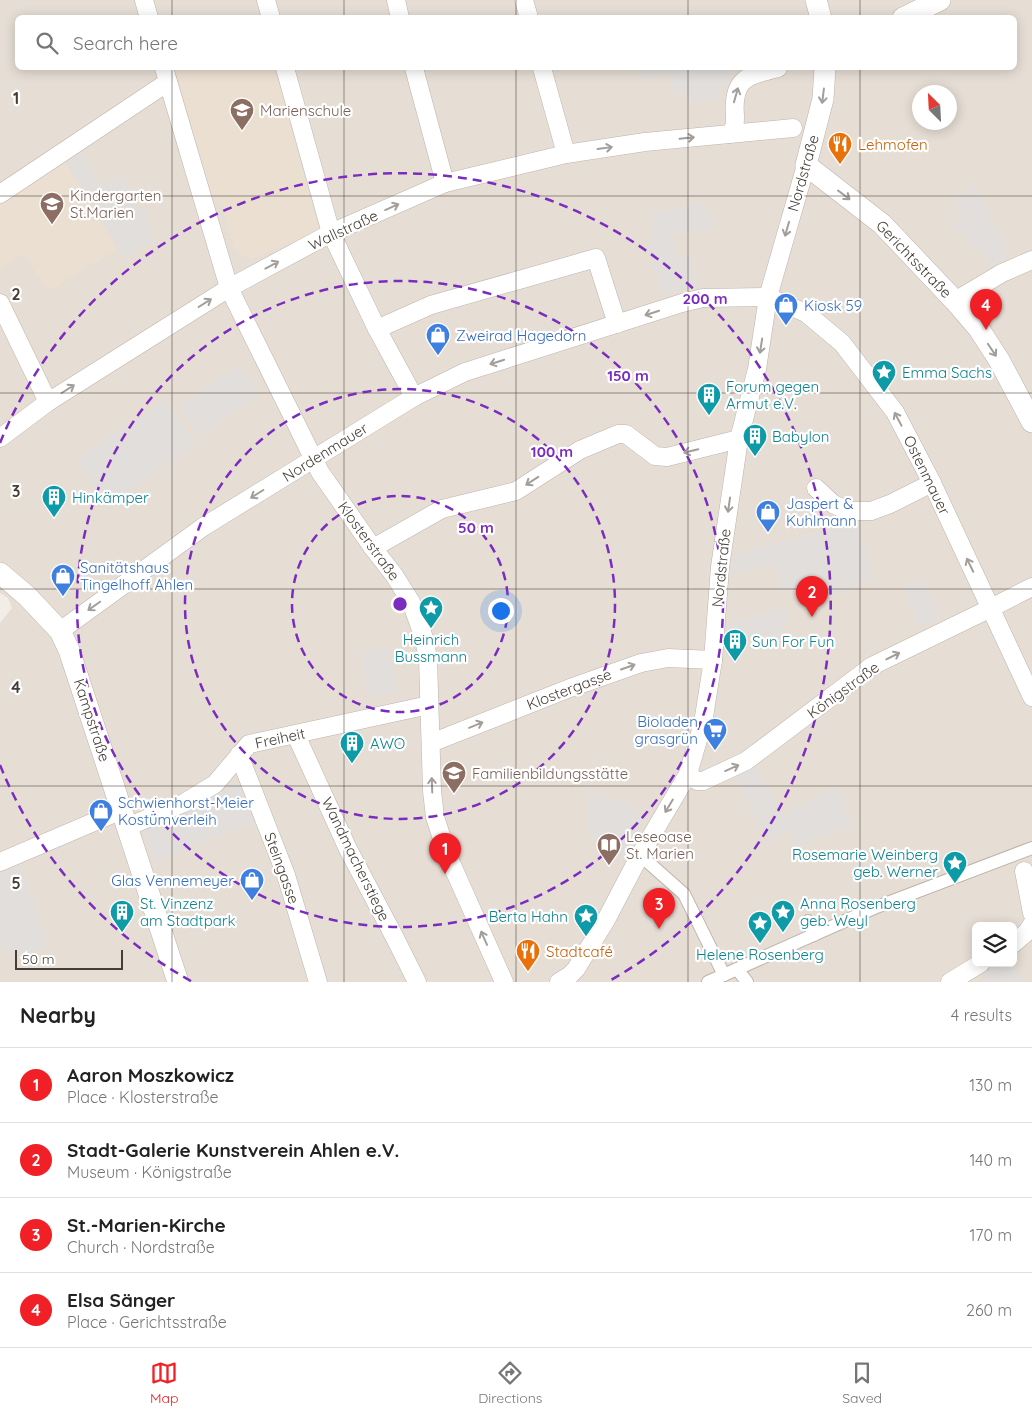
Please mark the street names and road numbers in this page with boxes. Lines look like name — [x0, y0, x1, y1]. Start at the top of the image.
street label: Nordstraße — [783, 132, 823, 214]
street label: Wallstraße — [305, 206, 381, 254]
street label: Gerichtsstraße — [872, 216, 956, 302]
street label: Nordenmauer — [279, 418, 371, 486]
street label: Ostenmauer — [900, 432, 955, 518]
street label: Klosterstraße — [334, 498, 404, 584]
street label: Nordstraße — [707, 528, 735, 608]
street label: Königstraße — [803, 657, 883, 723]
street label: Klostergasse — [524, 664, 614, 714]
street label: Kampstraße — [70, 676, 114, 764]
street label: Freiheit — [253, 723, 307, 753]
street label: Wandmacherstiege — [318, 794, 394, 924]
street label: Steingasse — [260, 830, 304, 906]

